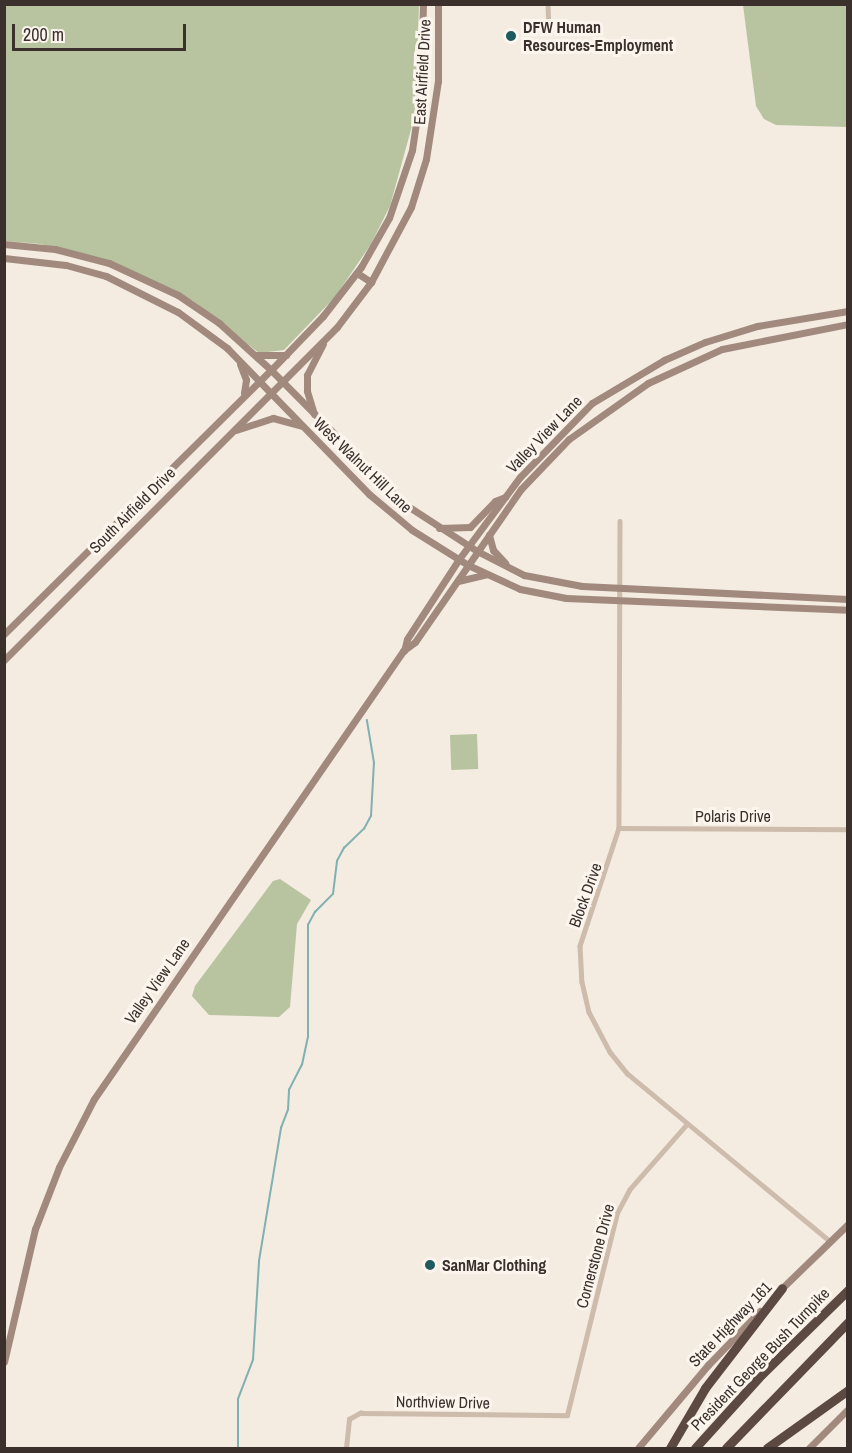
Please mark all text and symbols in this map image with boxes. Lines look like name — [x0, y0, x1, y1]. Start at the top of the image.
scale bar — [15, 12, 189, 50]
place label: DFW Human Resources-Employment — [523, 17, 673, 55]
street label: East Airfield Drive — [410, 18, 434, 126]
text: 200 m — [23, 22, 64, 47]
marker: DFW Human Resources-Employment — [504, 29, 518, 43]
street label: Valley View Lane — [502, 391, 586, 477]
street label: West Walnut Hill Lane — [310, 413, 416, 517]
street label: South Airfield Drive — [85, 463, 179, 557]
street label: Polaris Drive — [695, 806, 771, 826]
street label: Block Drive — [565, 860, 605, 930]
street label: Valley View Lane — [120, 934, 194, 1028]
street label: Cornerstone Drive — [572, 1202, 618, 1310]
place label: SanMar Clothing — [442, 1255, 546, 1275]
marker: SanMar Clothing — [423, 1258, 437, 1272]
street label: State Highway 161 — [685, 1277, 775, 1371]
street label: President George Bush Turnpike — [687, 1283, 833, 1435]
street label: Northview Drive — [396, 1392, 490, 1412]

